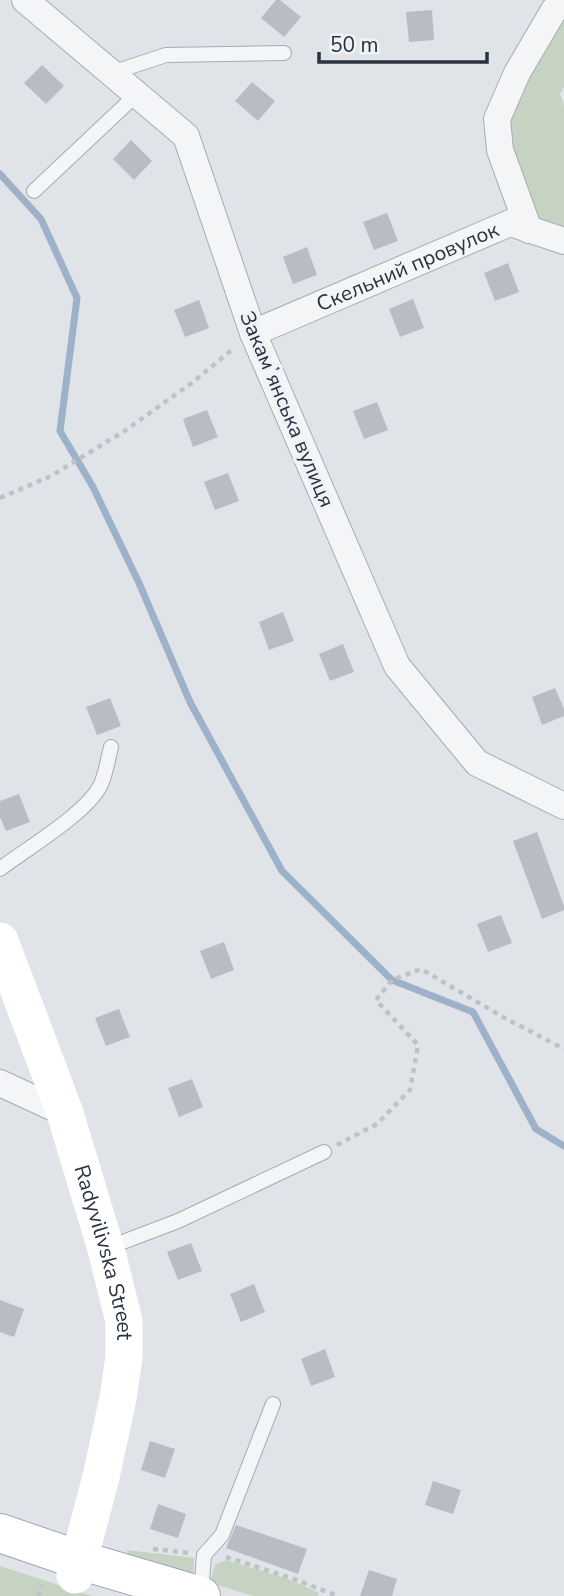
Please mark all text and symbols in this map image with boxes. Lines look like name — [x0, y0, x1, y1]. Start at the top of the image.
scale bar — [319, 21, 487, 65]
text: 50 m — [330, 31, 379, 59]
street label: Скельний провулок — [312, 215, 504, 318]
street label: Закамʼянська вулиця — [233, 307, 341, 511]
street label: Radyvilivska Street — [67, 1162, 138, 1341]

